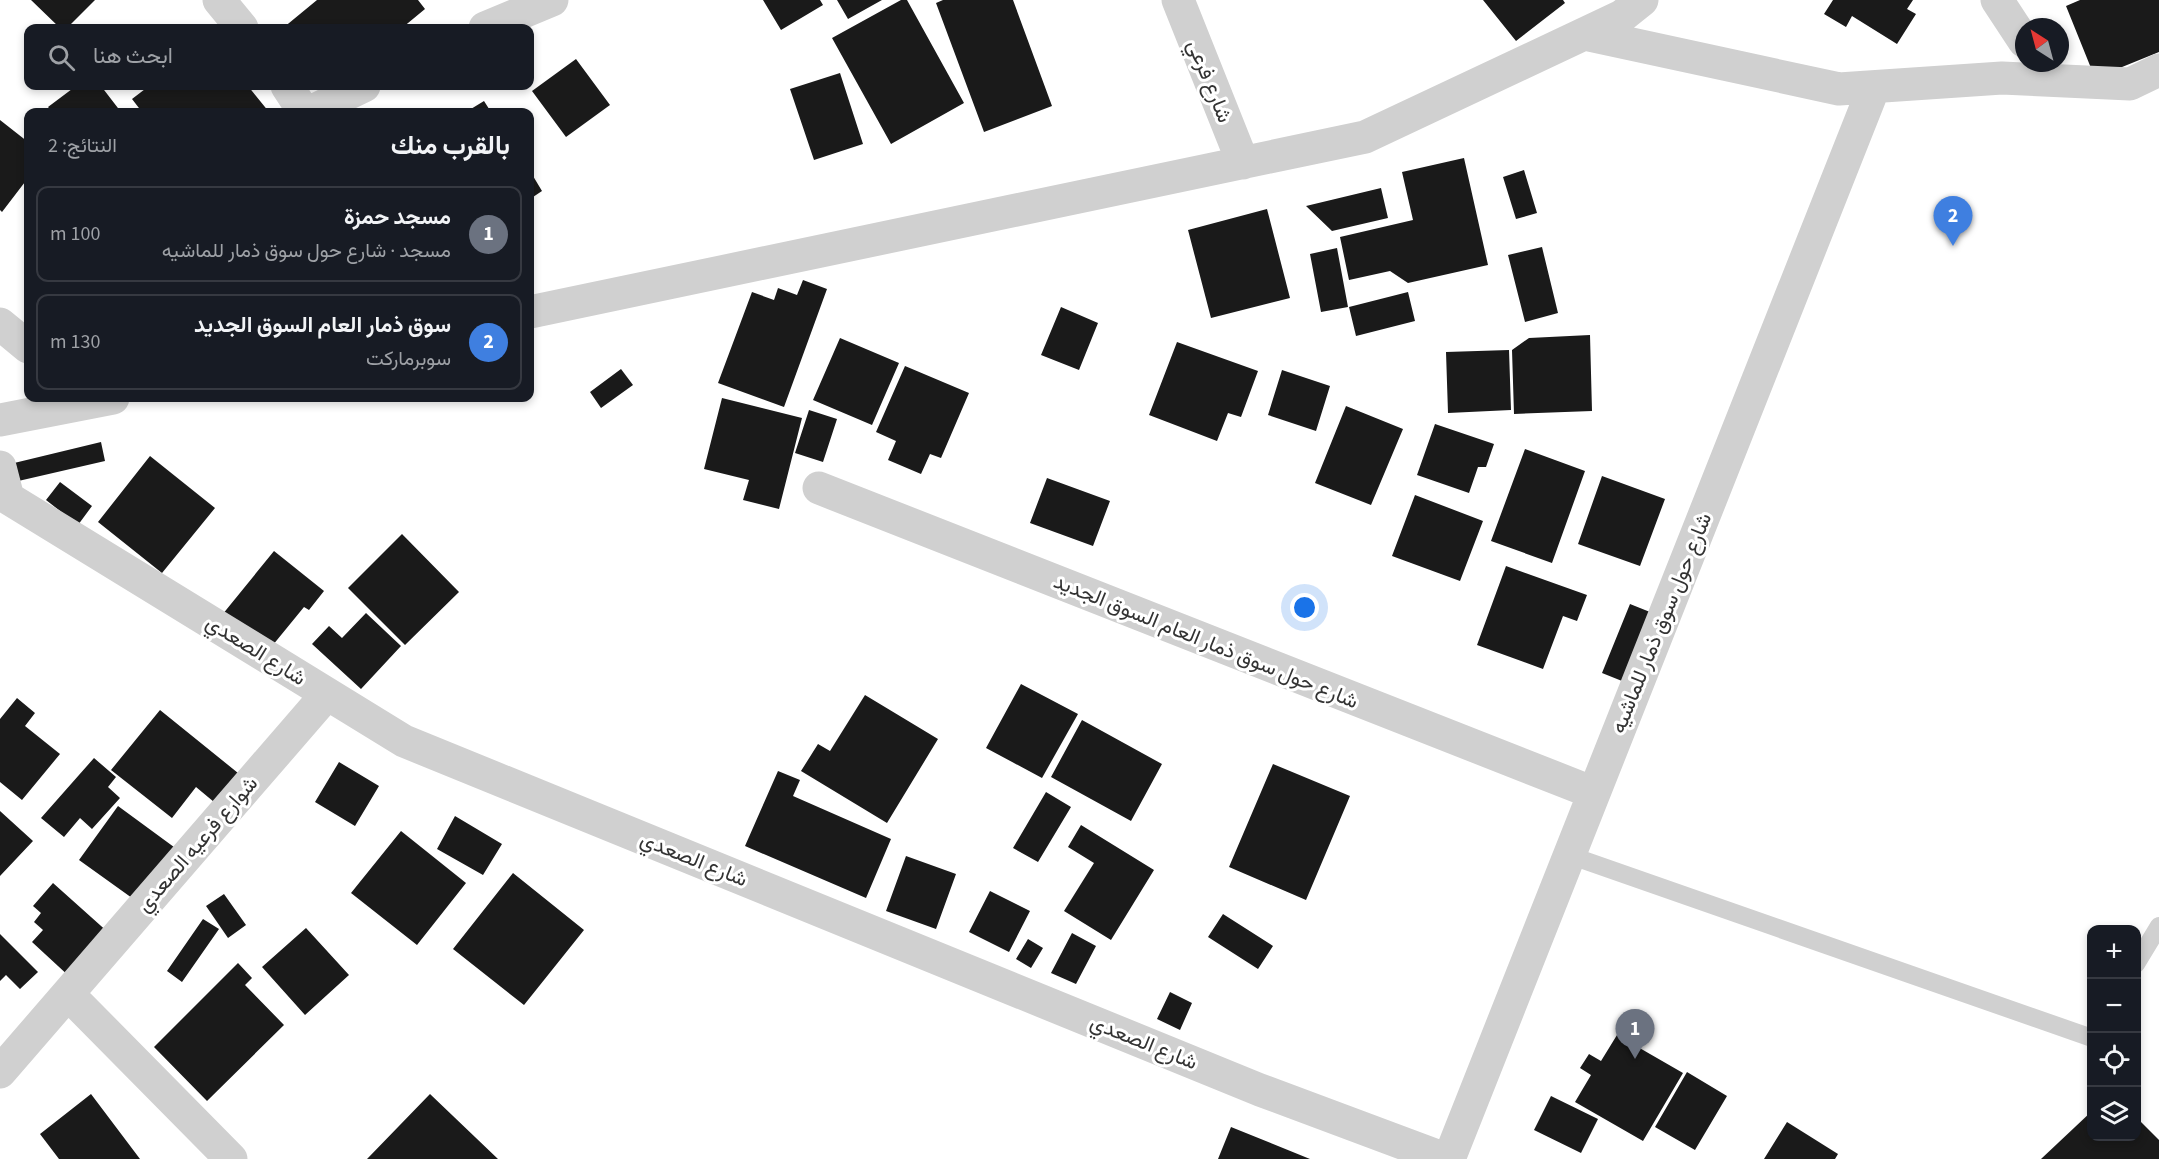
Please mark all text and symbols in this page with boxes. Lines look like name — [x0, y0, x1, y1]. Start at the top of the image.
north arrow — [2015, 18, 2069, 72]
search box — [24, 24, 534, 90]
street label: شارع فرعي — [1178, 35, 1240, 128]
text: ابحث هنا — [93, 40, 173, 72]
icon: search — [45, 41, 78, 74]
text: بالقرب منك — [391, 127, 510, 164]
text: النتائج: 2 — [48, 132, 117, 160]
pin: 2 — [1934, 196, 1972, 246]
text: مسجد حمزة — [344, 201, 451, 233]
text: 100 m — [50, 220, 100, 248]
text: 1 — [483, 220, 494, 248]
text: مسجد · شارع حول سوق ذمار للماشيه — [162, 237, 451, 265]
text: سوق ذمار العام السوق الجديد — [194, 309, 451, 341]
text: 130 m — [50, 328, 100, 356]
text: 2 — [483, 328, 494, 356]
text: سوبرماركت — [366, 345, 451, 373]
street label: شارع حول سوق ذمار للماشيه — [1603, 508, 1719, 738]
street label: شارع حول سوق ذمار العام السوق الجديد — [1049, 566, 1363, 716]
your location — [1290, 593, 1319, 622]
street label: شارع الصعدي — [199, 607, 312, 694]
street label: شوارع فرعيه الصعدي — [129, 769, 266, 920]
street label: شارع الصعدي — [635, 824, 752, 896]
map controls — [2087, 925, 2141, 1141]
button: + — [2087, 925, 2141, 979]
button: − — [2087, 979, 2141, 1033]
street label: شارع الصعدي — [1085, 1007, 1202, 1079]
pin: 1 — [1616, 1010, 1654, 1059]
button: locate — [2087, 1033, 2141, 1087]
button: layers — [2087, 1087, 2141, 1141]

